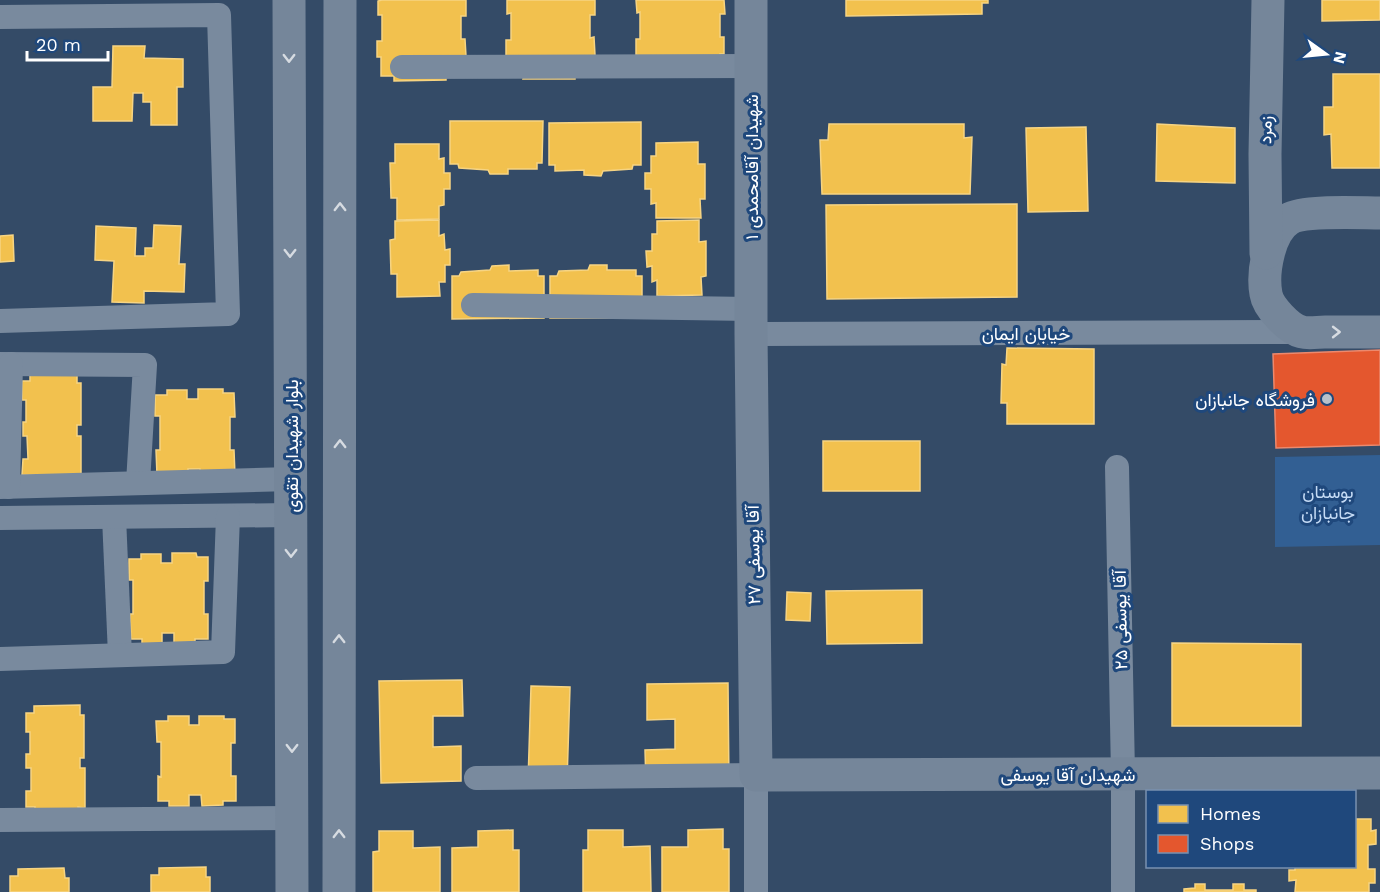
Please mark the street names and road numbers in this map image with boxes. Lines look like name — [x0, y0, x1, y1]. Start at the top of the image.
street label: شهیدان آقامحمدی ۱ — [741, 94, 763, 240]
street label: زمرد — [1254, 116, 1277, 144]
street label: خیابان ایمان — [982, 323, 1070, 344]
street label: بلوار شهیدان تقوی — [281, 380, 303, 512]
street label: آقا یوسفی ۲۷ — [742, 503, 765, 605]
street label: آقا یوسفی ۲۵ — [1109, 568, 1132, 670]
street label: شهیدان آقا یوسفی — [1000, 764, 1136, 786]

